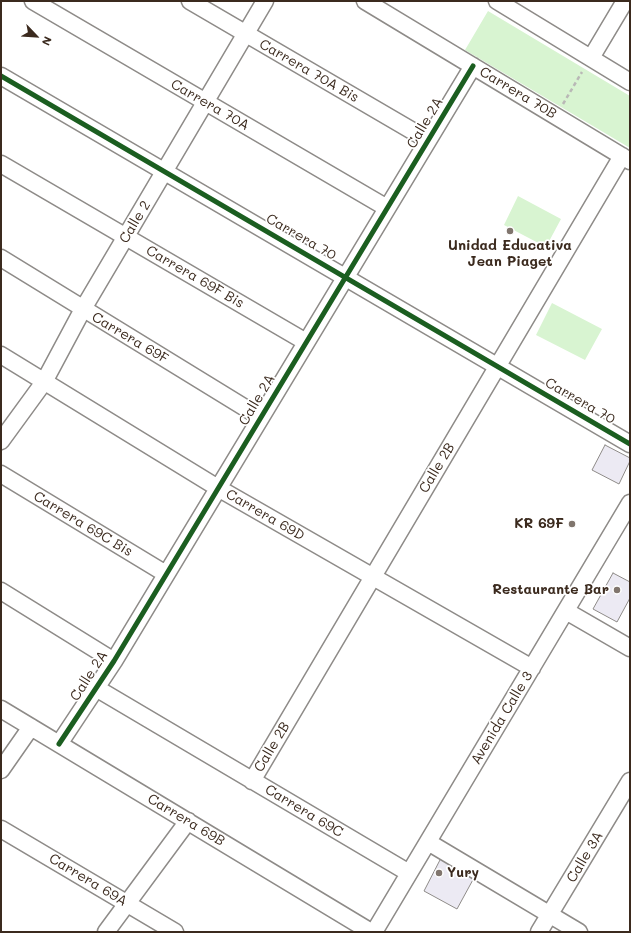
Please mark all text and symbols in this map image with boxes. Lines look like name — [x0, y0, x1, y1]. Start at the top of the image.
north arrow — [16, 16, 56, 56]
text: N — [39, 34, 56, 48]
street label: Carrera 70A Bis — [256, 36, 362, 106]
street label: Carrera 70B — [476, 63, 560, 123]
street label: Carrera 70A — [168, 76, 252, 134]
street label: Calle 2A — [403, 95, 447, 151]
street label: Calle 2 — [116, 198, 154, 246]
street label: Carrera 70 — [263, 210, 339, 264]
marker: Unidad Educativa Jean Piaget — [505, 226, 515, 236]
place label: Unidad Educativa Jean Piaget — [448, 238, 572, 270]
street label: Carrera 69F Bis — [143, 242, 247, 312]
street label: Carrera 69F — [89, 309, 171, 367]
street label: Calle 2A — [235, 372, 279, 428]
street label: Carrera 70 — [542, 374, 618, 428]
street label: Calle 2B — [416, 440, 458, 496]
street label: Carrera 69D — [223, 486, 307, 544]
street label: Carrera 69C Bis — [30, 488, 136, 560]
place label: KR 69F — [514, 516, 564, 532]
marker: KR 69F — [567, 519, 577, 529]
place label: Restaurante Bar — [492, 582, 609, 598]
marker: Restaurante Bar — [612, 585, 622, 595]
street label: Calle 2A — [67, 648, 111, 704]
street label: Avenida Calle 3 — [468, 668, 536, 768]
street label: Calle 2B — [251, 719, 293, 775]
street label: Carrera 69C — [262, 781, 346, 841]
street label: Carrera 69B — [144, 790, 228, 850]
street label: Calle 3A — [563, 828, 607, 886]
street label: Carrera 69A — [46, 850, 130, 910]
place label: Yury — [447, 865, 479, 881]
marker: Yury — [434, 868, 444, 878]

